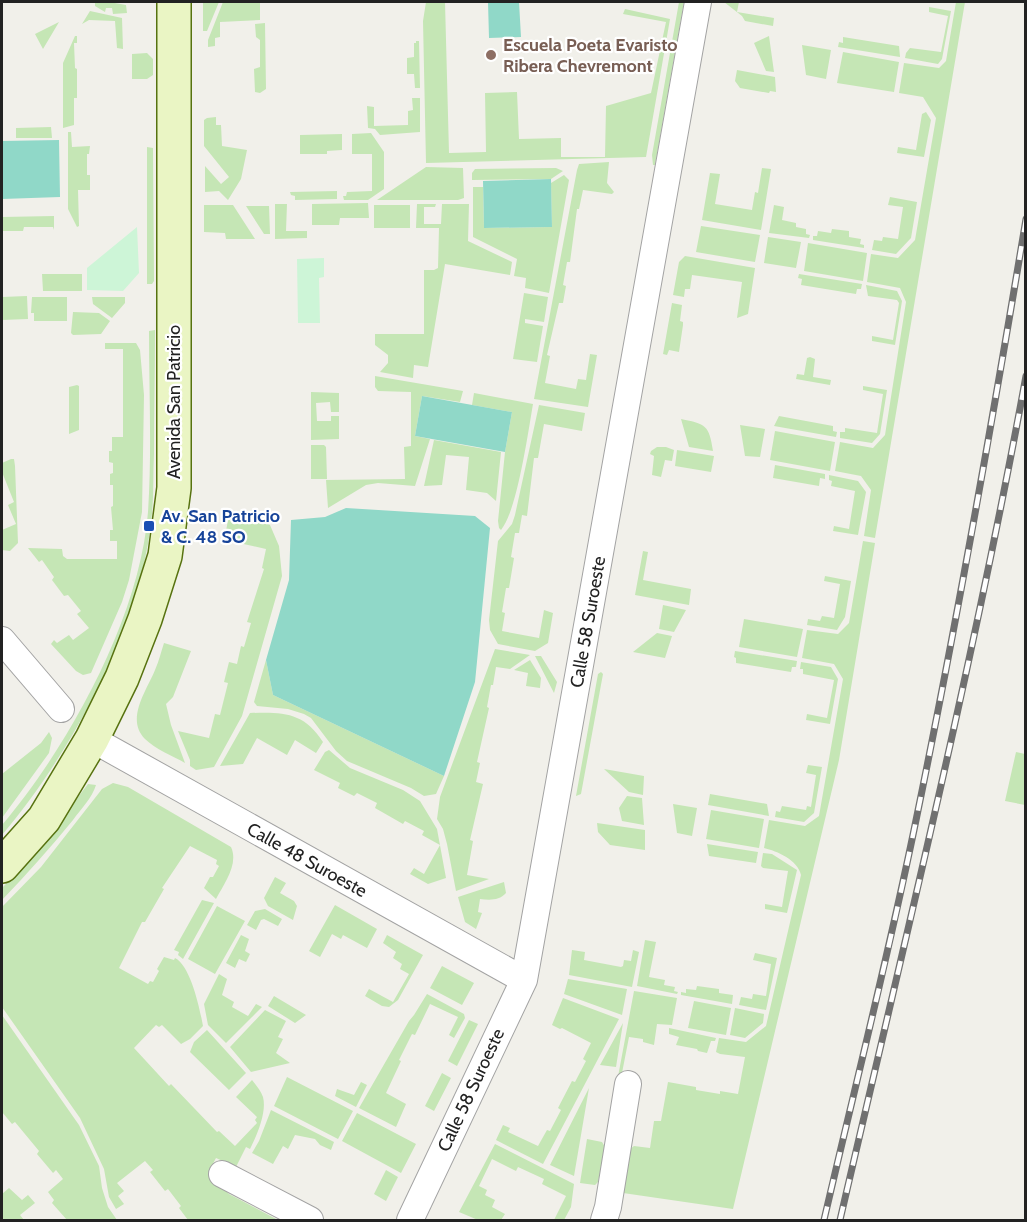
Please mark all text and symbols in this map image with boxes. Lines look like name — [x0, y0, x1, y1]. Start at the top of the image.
place label: Escuela Poeta Evaristo Ribera Chevremont — [503, 34, 678, 77]
marker: Escuela Poeta Evaristo Ribera Chevremont — [484, 48, 498, 62]
street label: Avenida San Patricio — [163, 325, 185, 479]
place label: Av. San Patricio & C. 48 SO — [161, 505, 280, 548]
marker: Av. San Patricio & C. 48 SO — [142, 519, 156, 533]
street label: Calle 58 Suroeste — [566, 555, 610, 689]
street label: Calle 48 Suroeste — [243, 818, 371, 902]
street label: Calle 58 Suroeste — [433, 1025, 509, 1155]

